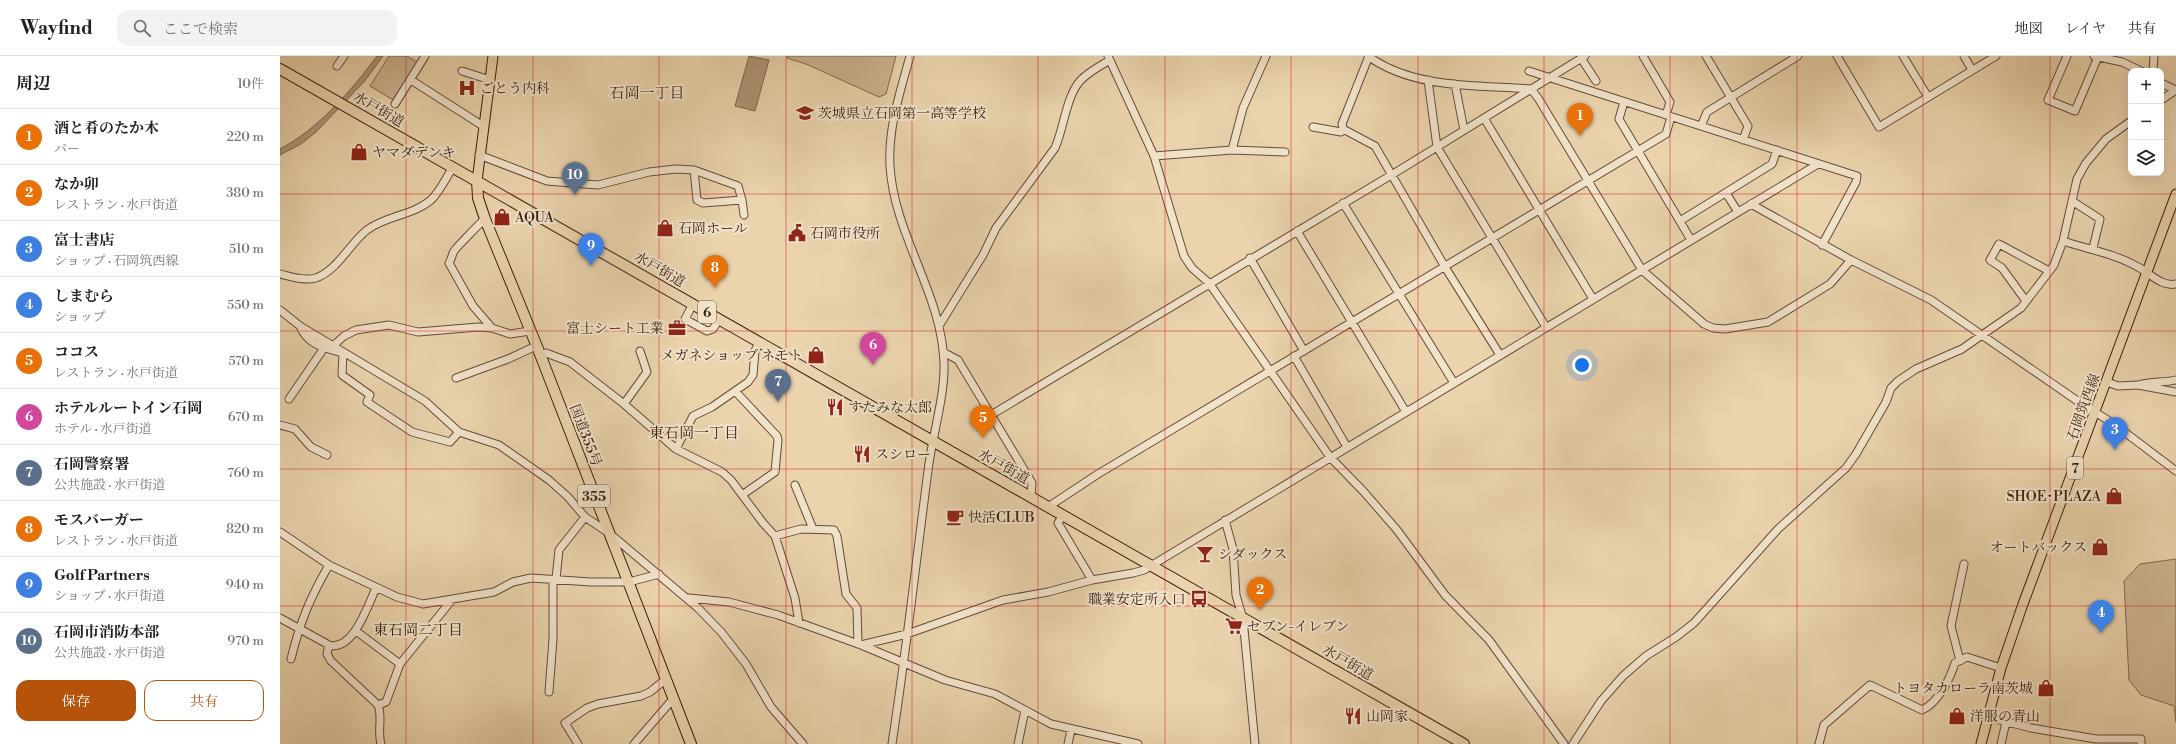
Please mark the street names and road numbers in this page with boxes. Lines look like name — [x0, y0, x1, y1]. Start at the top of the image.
street label: 水戸街道 — [350, 88, 407, 132]
street label: 水戸街道 — [631, 248, 688, 292]
road number: 6 — [698, 301, 716, 323]
street label: 石岡筑西線 — [2064, 371, 2104, 443]
street label: 国道355号 — [565, 402, 605, 469]
street label: 水戸街道 — [975, 445, 1032, 488]
road number: 7 — [2067, 457, 2083, 479]
road number: 355 — [578, 485, 610, 507]
street label: 水戸街道 — [1319, 641, 1376, 685]

